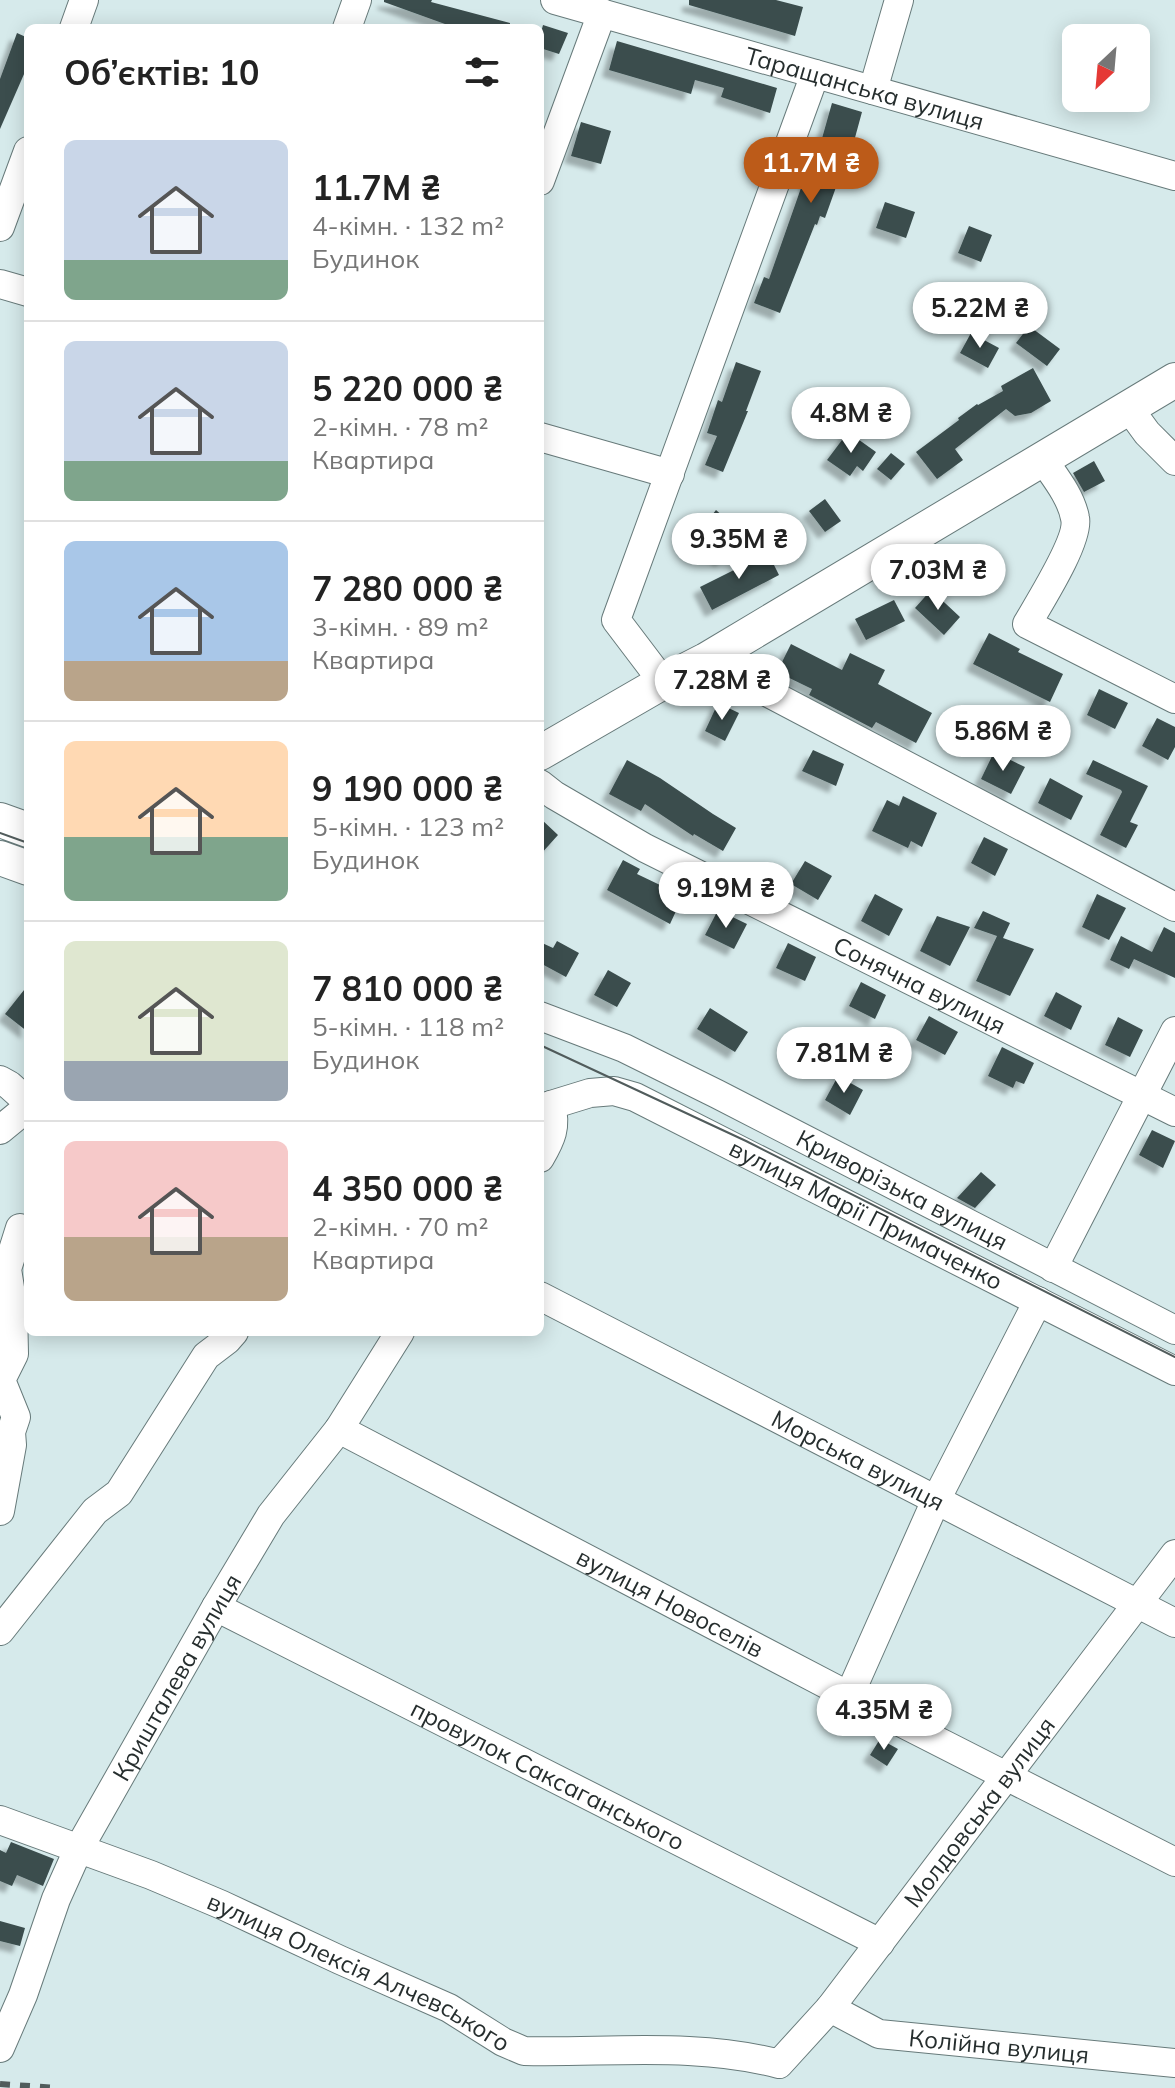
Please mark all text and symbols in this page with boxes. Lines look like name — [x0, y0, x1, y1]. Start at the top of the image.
north arrow — [1062, 24, 1150, 112]
map controls — [1062, 24, 1150, 112]
street label: Таращанська вулиця — [742, 40, 988, 136]
icon: filters — [460, 50, 504, 94]
text: Об’єктів: 10 — [64, 51, 259, 94]
pin: 11.7M ₴ — [737, 137, 885, 205]
text: 11.7M ₴ — [762, 146, 860, 179]
text: 11.7M ₴ — [312, 166, 441, 209]
icon: home — [128, 172, 224, 268]
text: 4-кімн. · 132 m² — [312, 209, 504, 242]
text: Будинок — [312, 242, 419, 275]
pin: 5.22M ₴ — [906, 282, 1054, 350]
text: 5.22M ₴ — [931, 291, 1029, 324]
text: 5 220 000 ₴ — [312, 367, 503, 410]
icon: home — [128, 373, 224, 469]
pin: 4.8M ₴ — [786, 387, 916, 455]
text: 4.8M ₴ — [810, 396, 893, 429]
text: 2-кімн. · 78 m² — [312, 410, 488, 443]
text: Квартира — [312, 443, 434, 476]
pin: 9.35M ₴ — [665, 513, 813, 581]
text: 9.35M ₴ — [690, 522, 788, 555]
pin: 7.03M ₴ — [864, 544, 1012, 612]
text: 7.03M ₴ — [889, 553, 987, 586]
text: 7 280 000 ₴ — [312, 567, 503, 610]
icon: home — [128, 573, 224, 669]
text: 3-кімн. · 89 m² — [312, 610, 488, 643]
text: Квартира — [312, 643, 434, 676]
pin: 7.28M ₴ — [648, 654, 796, 722]
text: 7.28M ₴ — [673, 663, 771, 696]
pin: 5.86M ₴ — [929, 705, 1077, 773]
text: 5.86M ₴ — [954, 714, 1052, 747]
text: 9 190 000 ₴ — [312, 767, 503, 810]
icon: home — [128, 773, 224, 869]
text: 5-кімн. · 123 m² — [312, 810, 504, 843]
text: Будинок — [312, 843, 419, 876]
pin: 9.19M ₴ — [652, 862, 800, 930]
text: 9.19M ₴ — [677, 871, 775, 904]
street label: Сонячна вулиця — [829, 929, 1011, 1040]
text: 7 810 000 ₴ — [312, 967, 503, 1010]
icon: home — [128, 973, 224, 1069]
text: 5-кімн. · 118 m² — [312, 1010, 504, 1043]
pin: 7.81M ₴ — [770, 1027, 918, 1095]
text: 7.81M ₴ — [795, 1036, 893, 1069]
text: Будинок — [312, 1043, 419, 1076]
street label: Криворізька вулиця — [791, 1123, 1013, 1256]
street label: вулиця Марії Примаченко — [725, 1133, 1008, 1296]
text: 4 350 000 ₴ — [312, 1167, 503, 1210]
icon: home — [128, 1173, 224, 1269]
text: 2-кімн. · 70 m² — [312, 1210, 488, 1243]
text: Квартира — [312, 1243, 434, 1276]
street label: Морська вулиця — [767, 1403, 950, 1517]
street label: вулиця Новоселів — [572, 1541, 769, 1664]
street label: Кришталева вулиця — [106, 1568, 247, 1786]
pin: 4.35M ₴ — [810, 1684, 958, 1752]
street label: провулок Саксаганського — [406, 1693, 690, 1857]
text: 4.35M ₴ — [835, 1693, 933, 1726]
street label: Молдовська вулиця — [897, 1711, 1061, 1913]
street label: вулиця Олексія Алчевського — [203, 1886, 516, 2058]
street label: Колійна вулиця — [908, 2022, 1090, 2069]

